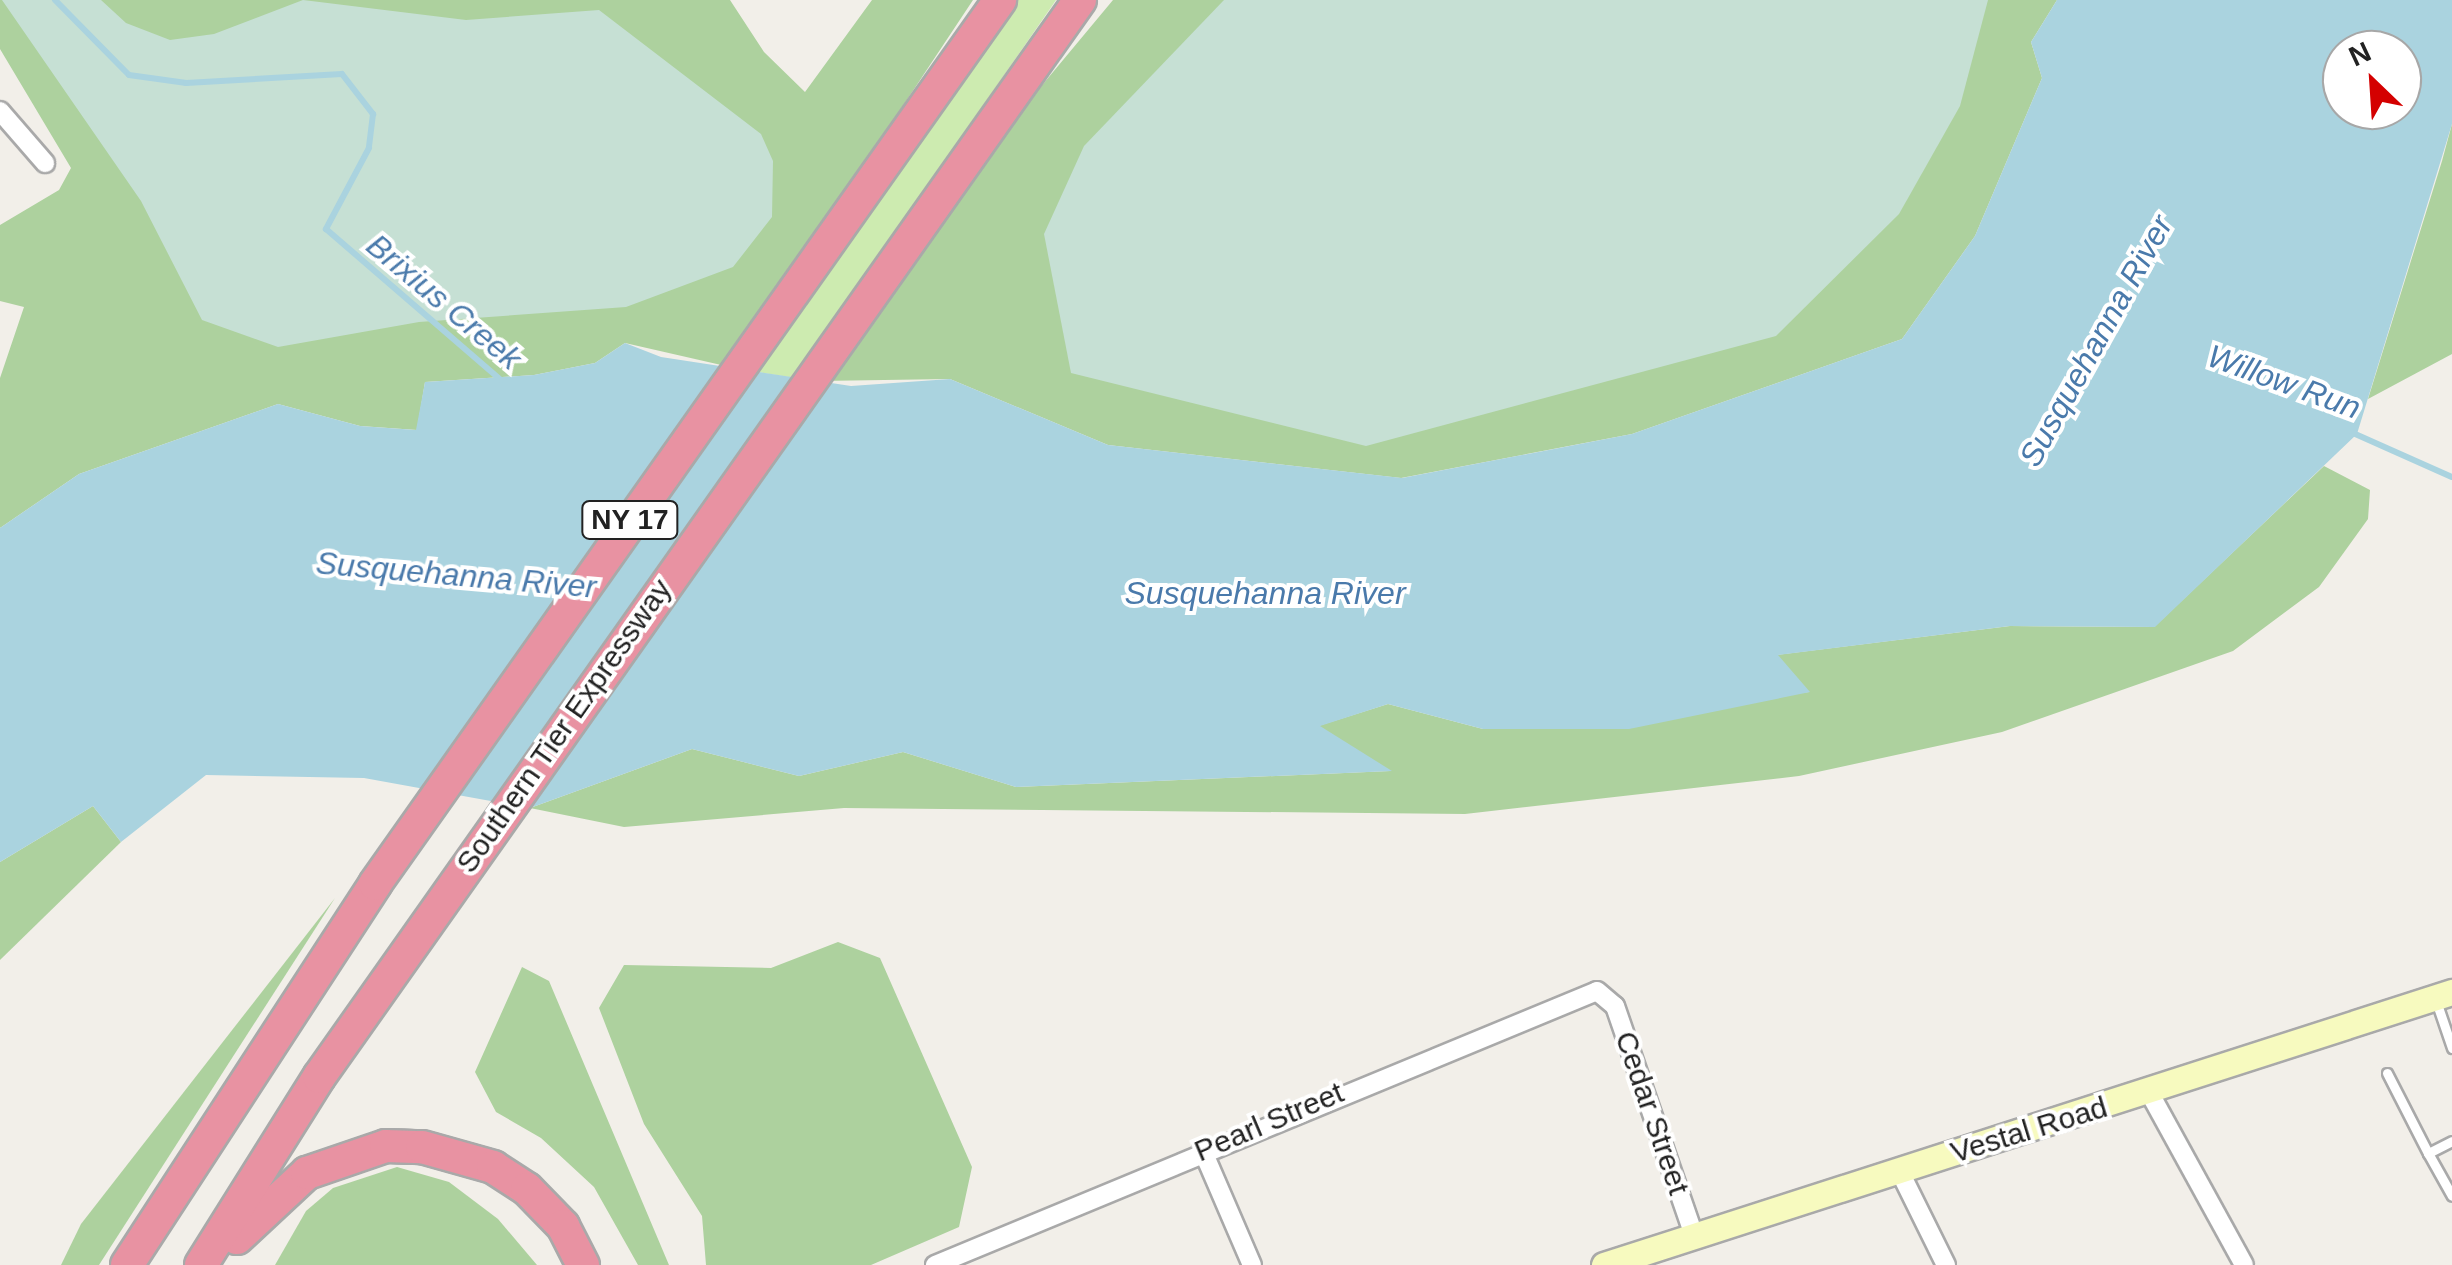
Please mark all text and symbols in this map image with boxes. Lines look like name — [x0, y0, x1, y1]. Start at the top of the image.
north arrow — [2322, 30, 2422, 130]
text: N — [2344, 36, 2376, 72]
water label: Susquehanna River — [2011, 209, 2181, 473]
water label: Brixius Creek — [359, 226, 529, 378]
water label: Willow Run — [2202, 337, 2366, 427]
road number: NY 17 — [580, 497, 680, 543]
water label: Susquehanna River — [314, 544, 598, 606]
street label: Southern Tier Expressway — [449, 572, 679, 880]
water label: Susquehanna River — [1124, 574, 1406, 612]
street label: Cedar Street — [1607, 1027, 1697, 1199]
street label: Pearl Street — [1189, 1074, 1349, 1170]
street label: Vestal Road — [1946, 1089, 2112, 1171]

